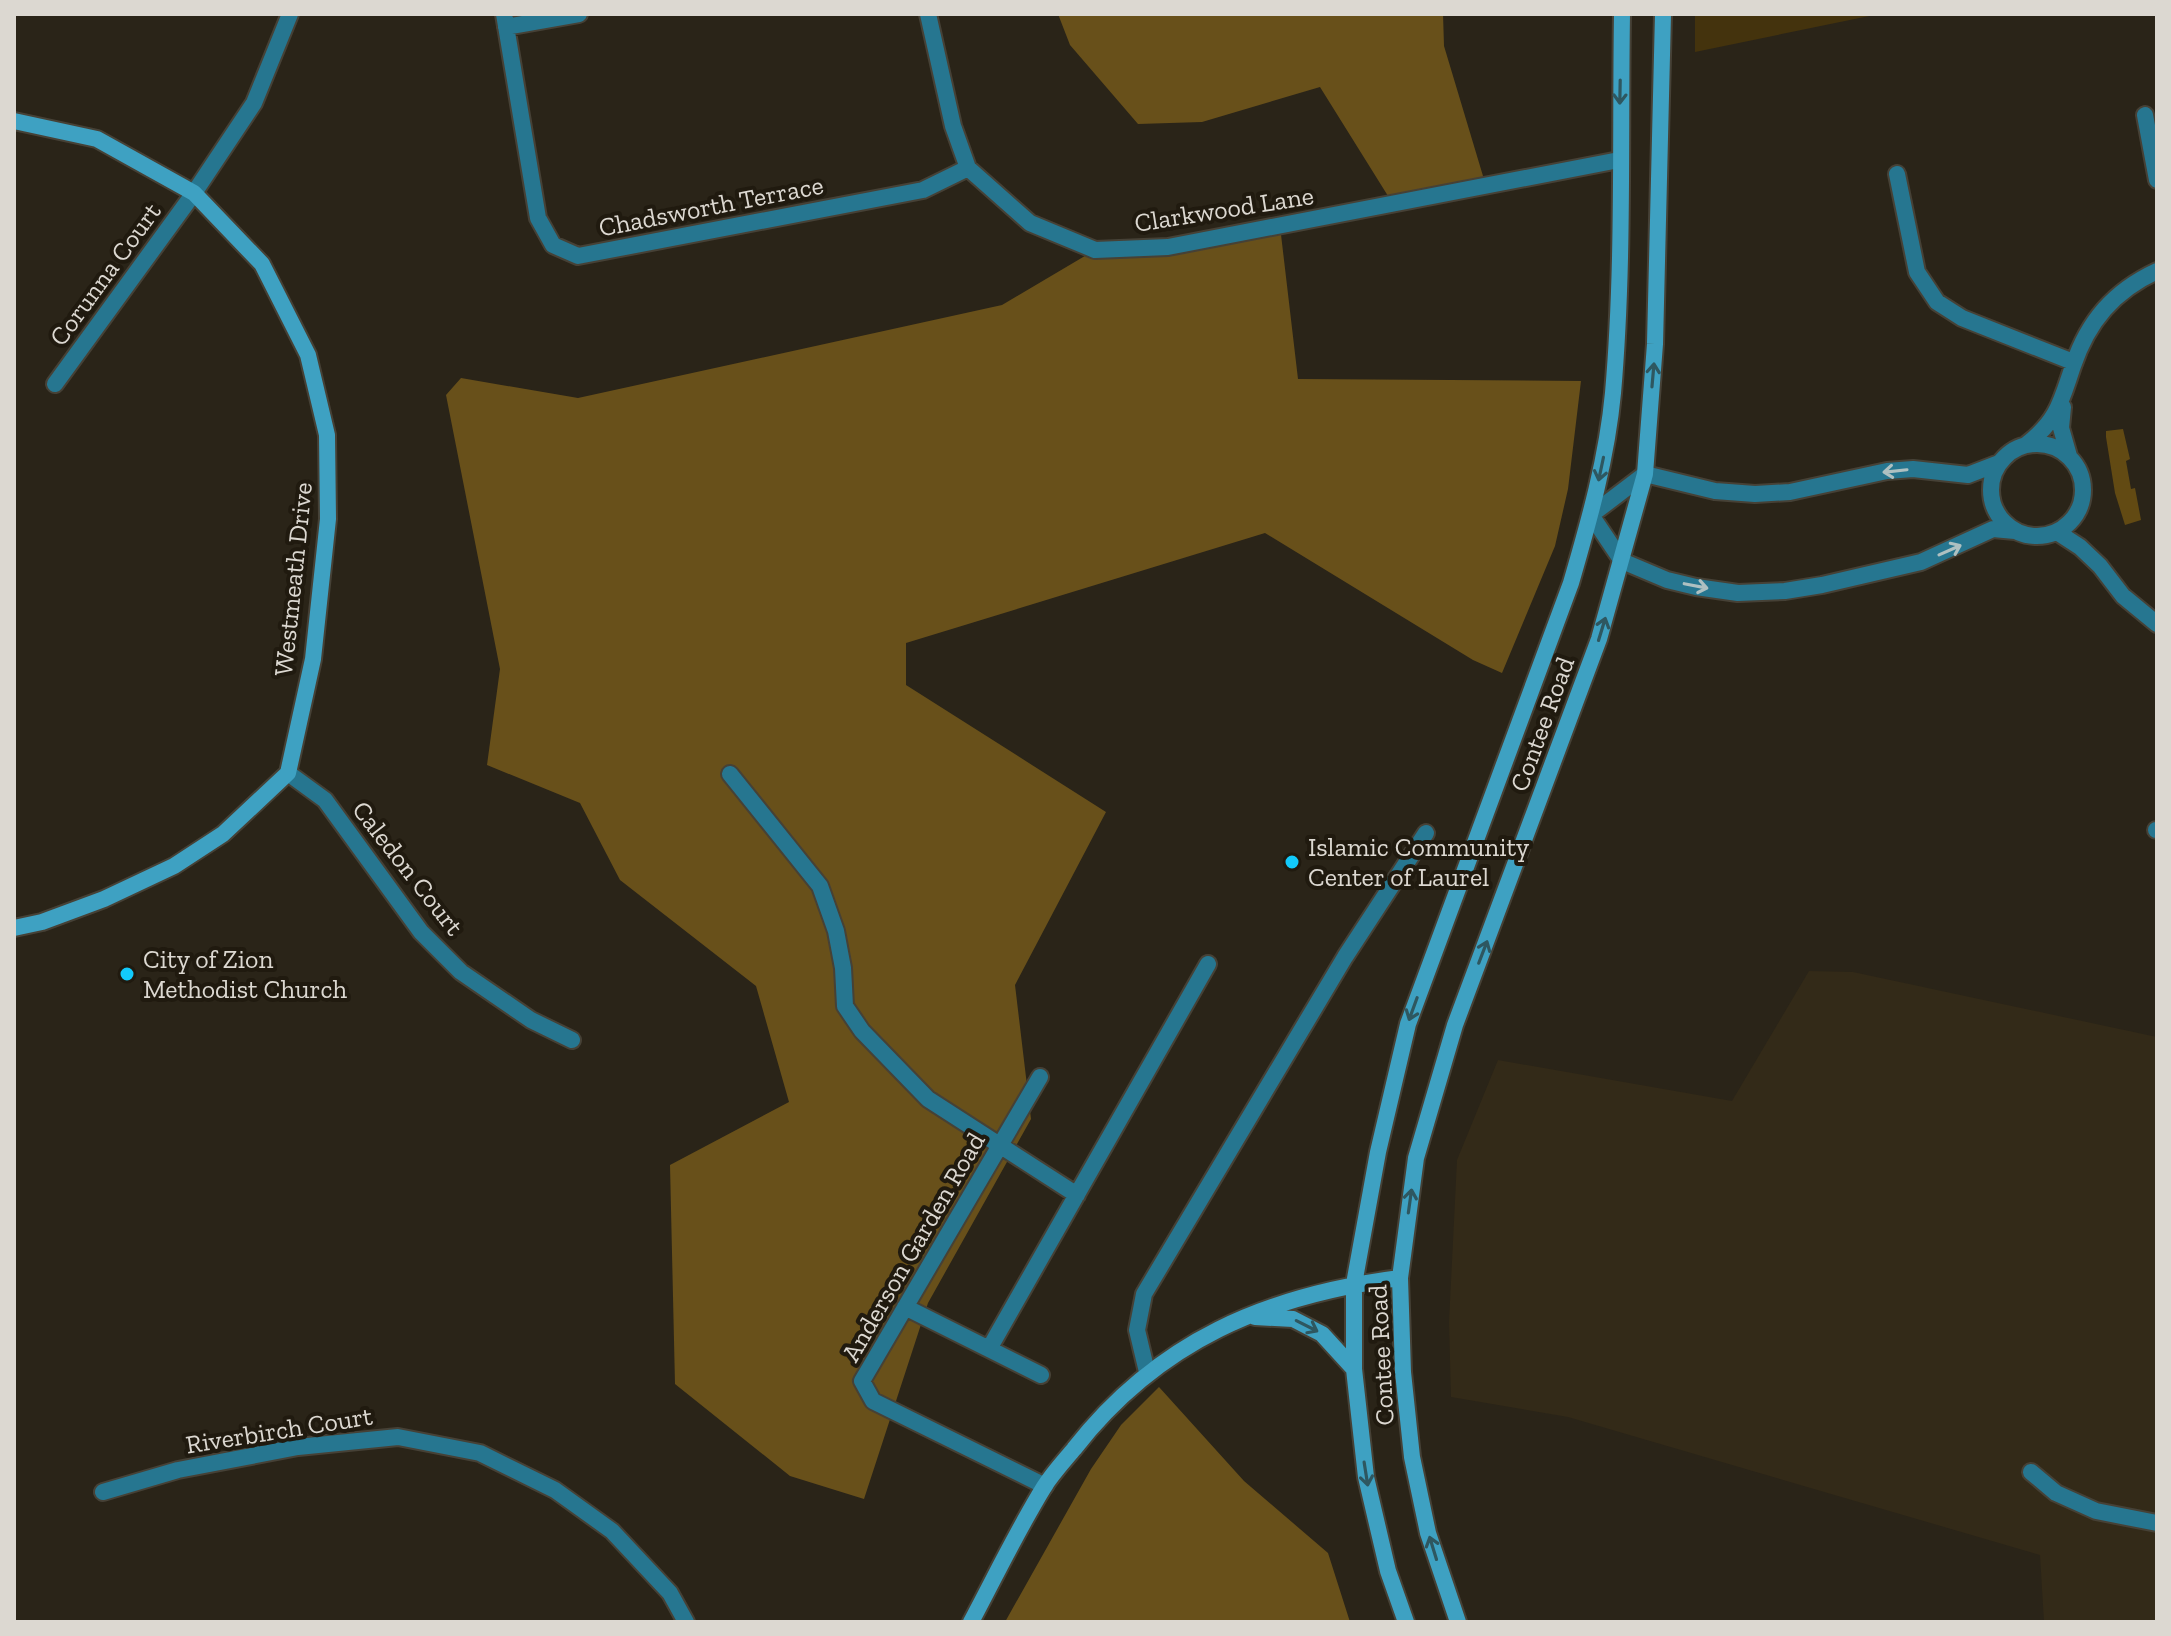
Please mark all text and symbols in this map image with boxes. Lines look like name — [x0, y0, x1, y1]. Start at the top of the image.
one-way arrow — [1613, 78, 1628, 105]
street label: Chadsworth Terrace — [596, 169, 826, 243]
street label: Clarkwood Lane — [1132, 179, 1316, 239]
street label: Corunna Court — [42, 196, 168, 352]
one-way arrow — [1646, 362, 1661, 389]
one-way arrow — [1593, 456, 1608, 481]
one-way arrow — [1882, 464, 1909, 479]
street label: Westmeath Drive — [267, 481, 319, 677]
one-way arrow — [1937, 541, 1962, 556]
one-way arrow — [1683, 580, 1708, 595]
one-way arrow — [1595, 617, 1610, 643]
street label: Contee Road — [1503, 652, 1581, 796]
street label: Caledon Court — [345, 794, 471, 942]
place label: Islamic Community Center of Laurel — [1308, 831, 1530, 893]
marker: Islamic Community Center of Laurel — [1283, 853, 1301, 871]
one-way arrow — [1477, 940, 1492, 965]
place label: City of Zion Methodist Church — [143, 943, 347, 1005]
marker: City of Zion Methodist Church — [118, 965, 136, 983]
one-way arrow — [1405, 996, 1419, 1021]
street label: Anderson Garden Road — [834, 1127, 992, 1367]
one-way arrow — [1403, 1189, 1418, 1214]
street label: Contee Road — [1361, 1284, 1401, 1426]
one-way arrow — [1294, 1319, 1318, 1334]
street label: Riverbirch Court — [183, 1399, 375, 1461]
one-way arrow — [1359, 1461, 1374, 1487]
one-way arrow — [1425, 1536, 1440, 1562]

